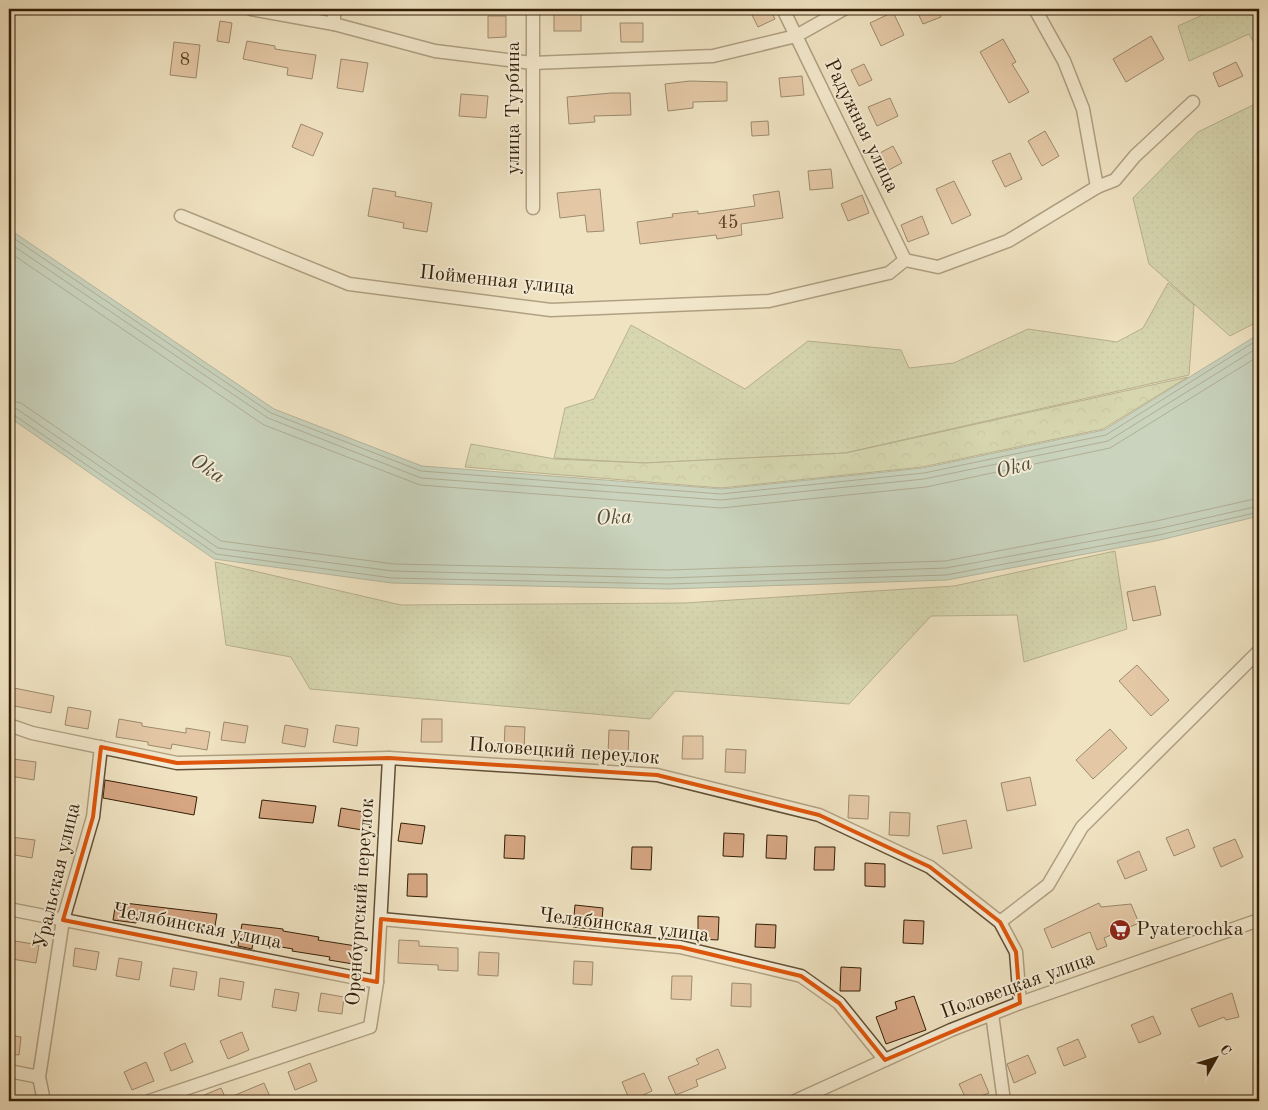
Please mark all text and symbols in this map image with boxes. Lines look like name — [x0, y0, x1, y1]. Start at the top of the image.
street label: улица Турбина — [504, 41, 524, 175]
house number: 8 — [180, 51, 190, 69]
street label: Радужная улица — [820, 56, 902, 196]
house number: 45 — [718, 214, 738, 232]
street label: Пойменная улица — [418, 263, 576, 299]
water label: Oka — [186, 450, 228, 488]
water label: Oka — [994, 453, 1034, 483]
water label: Oka — [595, 507, 633, 529]
street label: Половецкий переулок — [468, 735, 660, 769]
street label: Оренбургский переулок — [344, 797, 378, 1007]
street label: Уральская улица — [31, 801, 85, 951]
street label: Челябинская улица — [111, 901, 283, 953]
street label: Челябинская улица — [538, 906, 711, 946]
supermarket icon: Pyaterochka — [1108, 918, 1132, 942]
place label: Pyaterochka — [1136, 920, 1244, 940]
street label: Половецкая улица — [938, 949, 1098, 1023]
north arrow — [1190, 1032, 1240, 1082]
text: С — [1217, 1042, 1234, 1058]

